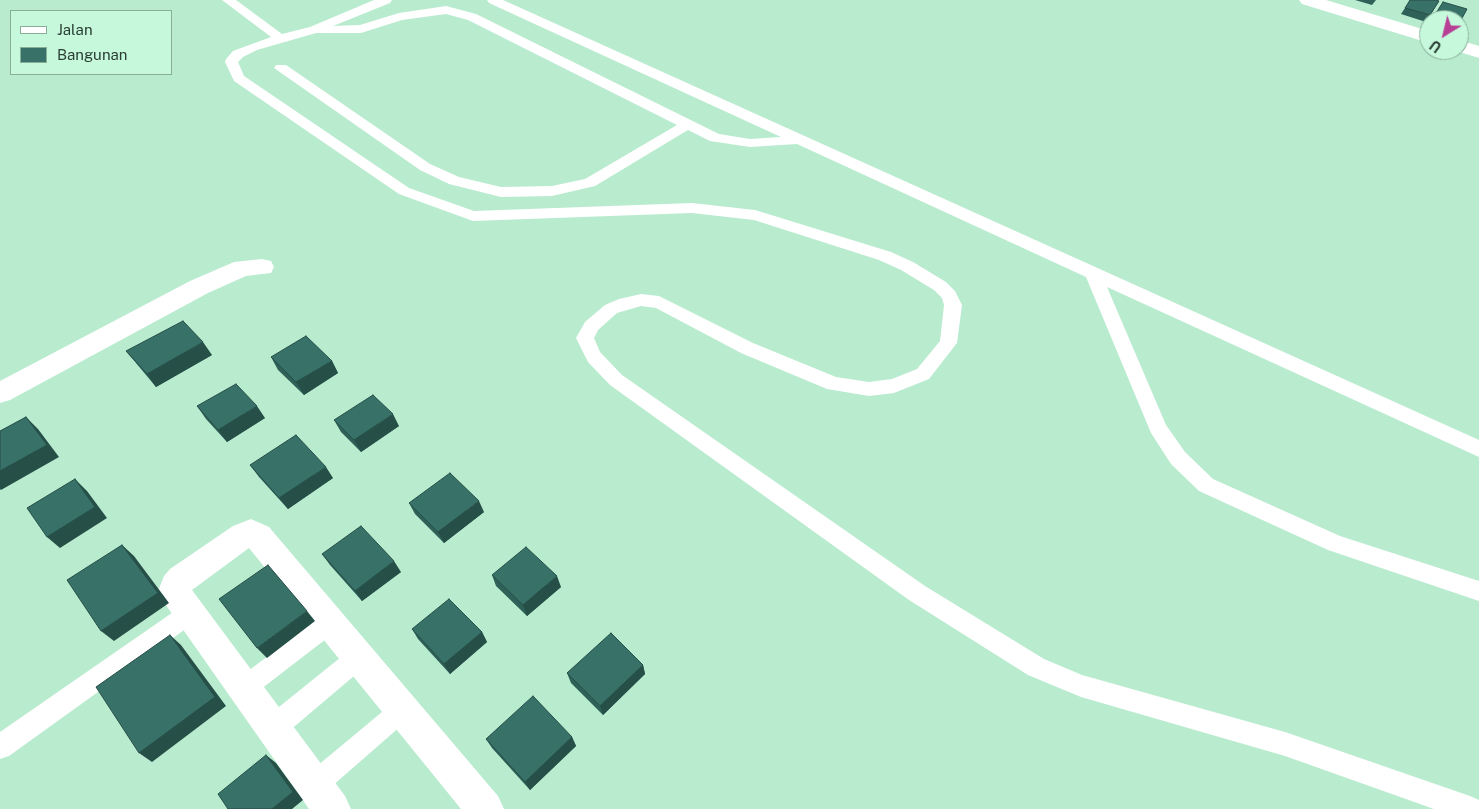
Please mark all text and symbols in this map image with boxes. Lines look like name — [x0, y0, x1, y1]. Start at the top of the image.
legend — [10, 10, 172, 75]
north arrow — [1419, 10, 1469, 60]
text: Jalan — [57, 21, 93, 38]
text: U — [1427, 37, 1445, 56]
text: Bangunan — [57, 46, 128, 63]

